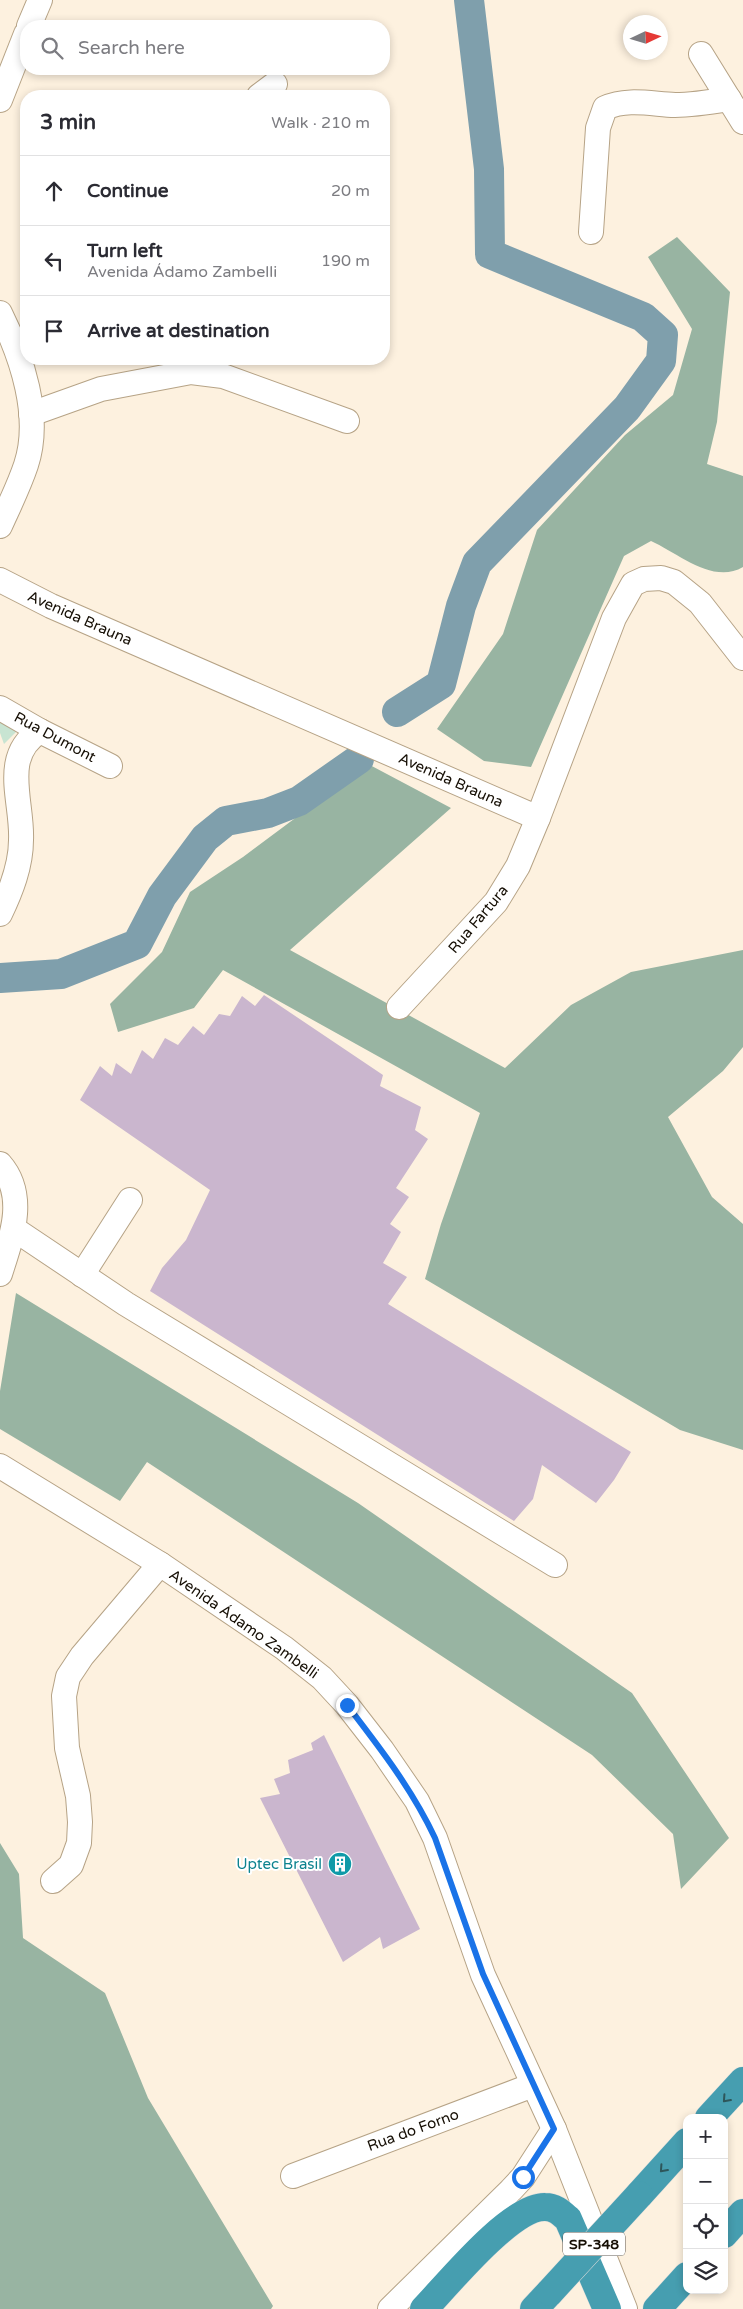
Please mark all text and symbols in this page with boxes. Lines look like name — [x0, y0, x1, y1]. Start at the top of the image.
north arrow — [623, 15, 668, 60]
search box — [20, 20, 390, 75]
icon: search — [38, 34, 66, 62]
text: Search here — [78, 37, 185, 59]
text: 3 min — [40, 110, 96, 135]
text: Walk · 210 m — [271, 113, 370, 133]
icon: ahead — [40, 177, 68, 205]
text: Continue — [87, 180, 169, 202]
text: 20 m — [331, 181, 370, 201]
text: Turn left — [87, 240, 163, 262]
icon: left — [40, 247, 68, 275]
text: 190 m — [321, 251, 370, 271]
text: Avenida Ádamo Zambelli — [87, 262, 277, 282]
icon: arrive — [40, 317, 68, 345]
text: Arrive at destination — [87, 320, 270, 342]
street label: Avenida Brauna — [25, 587, 135, 649]
street label: Rua Dumont — [11, 708, 99, 766]
street label: Avenida Brauna — [396, 749, 506, 811]
street label: Rua Fartura — [444, 881, 512, 957]
street label: Avenida Ádamo Zambelli — [166, 1565, 322, 1683]
route end — [336, 1694, 359, 1717]
building icon: Uptec Brasil — [327, 1851, 353, 1877]
place label: Uptec Brasil — [236, 1855, 322, 1873]
one-way arrow — [723, 2094, 732, 2103]
street label: Rua do Forno — [365, 2105, 461, 2155]
map controls — [683, 2114, 728, 2294]
button: + — [683, 2114, 728, 2159]
button: − — [683, 2159, 728, 2204]
one-way arrow — [660, 2163, 669, 2172]
route start — [512, 2166, 535, 2189]
button: locate — [683, 2204, 728, 2249]
road number: SP-348 — [563, 2232, 625, 2256]
button: layers — [683, 2249, 728, 2294]

